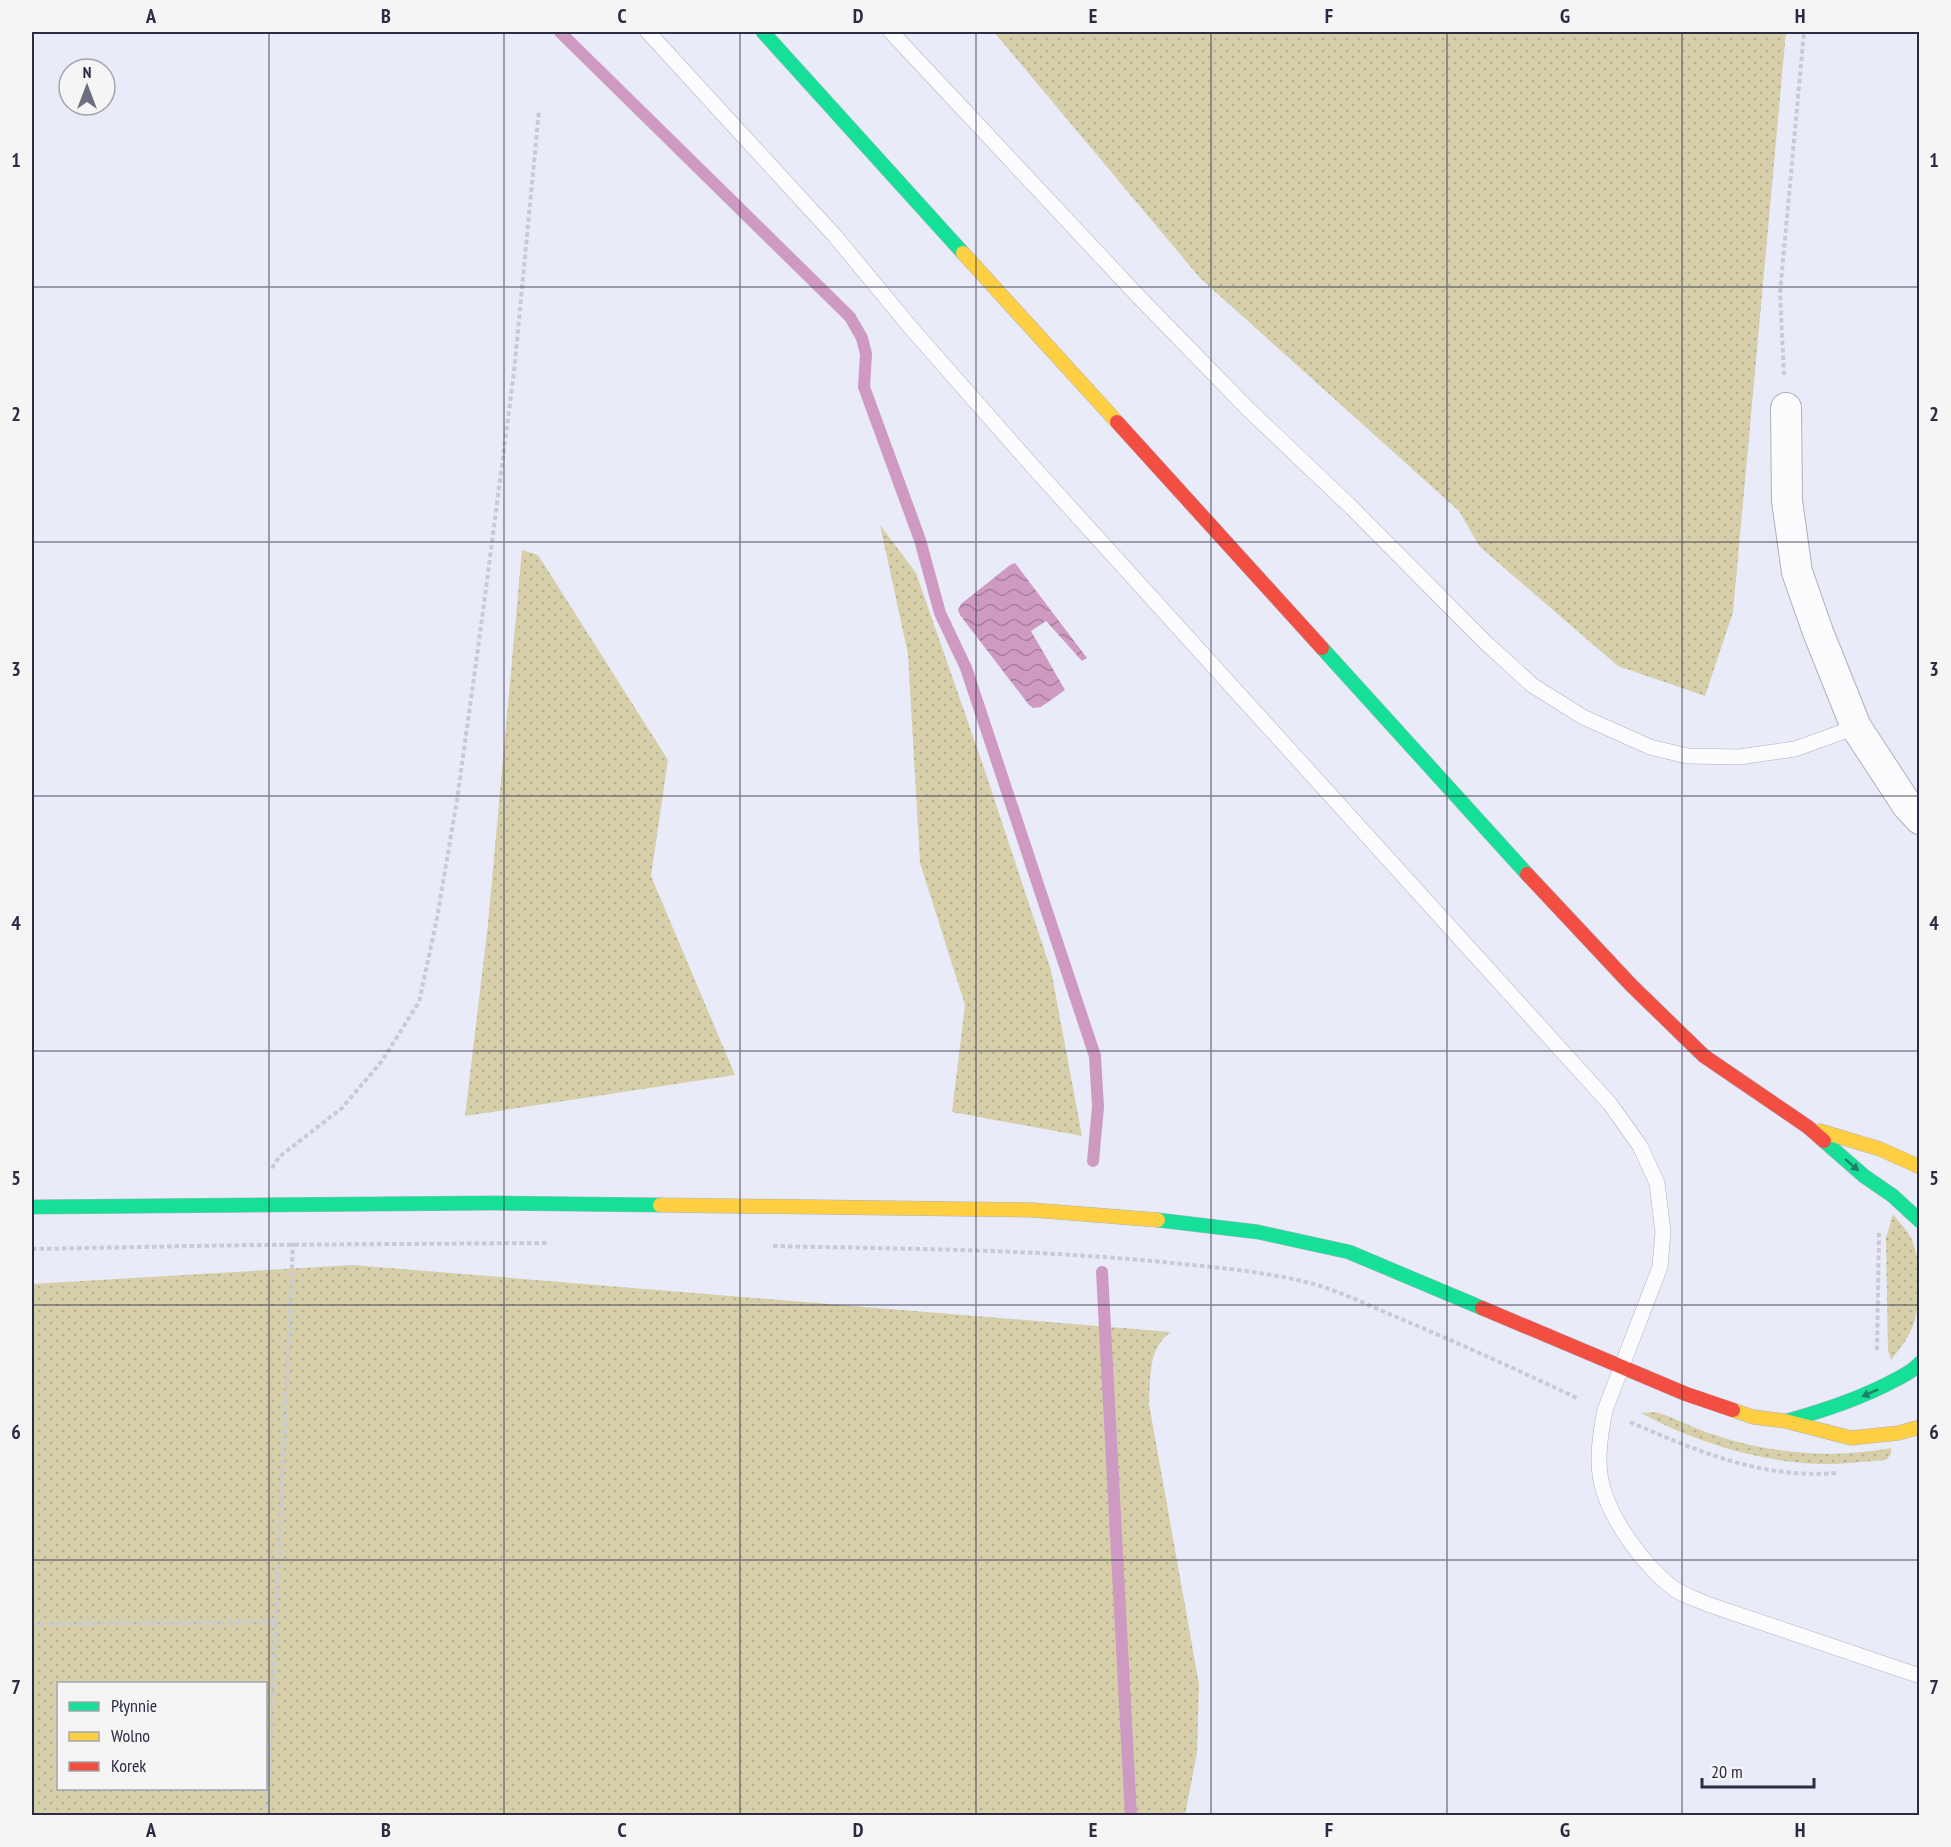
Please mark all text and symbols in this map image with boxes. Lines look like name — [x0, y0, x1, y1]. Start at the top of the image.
text: A — [145, 3, 157, 29]
text: B — [381, 3, 391, 29]
text: C — [617, 3, 627, 29]
text: D — [853, 3, 864, 29]
text: E — [1089, 3, 1097, 29]
text: F — [1325, 3, 1333, 29]
text: G — [1560, 3, 1570, 29]
text: H — [1795, 3, 1805, 29]
north arrow — [57, 57, 117, 117]
text: N — [83, 62, 91, 82]
text: 1 — [11, 147, 21, 173]
text: 1 — [1929, 147, 1939, 173]
text: 2 — [11, 401, 21, 427]
text: 2 — [1929, 401, 1939, 427]
text: 3 — [11, 656, 21, 682]
text: 3 — [1929, 656, 1939, 682]
text: 4 — [11, 910, 21, 936]
text: 4 — [1929, 910, 1939, 936]
one-way arrow — [1844, 1158, 1859, 1171]
text: 5 — [11, 1165, 21, 1191]
text: 5 — [1929, 1165, 1939, 1191]
one-way arrow — [1861, 1388, 1879, 1398]
text: 6 — [11, 1419, 21, 1445]
text: 6 — [1929, 1419, 1939, 1445]
text: 7 — [11, 1674, 21, 1700]
text: 7 — [1929, 1674, 1939, 1700]
legend — [57, 1682, 267, 1790]
text: Płynnie — [111, 1694, 157, 1717]
text: Wolno — [111, 1724, 150, 1747]
scale bar — [1702, 1751, 1814, 1789]
text: Korek — [111, 1754, 146, 1777]
text: 20 m — [1711, 1760, 1743, 1783]
text: A — [145, 1817, 157, 1843]
text: B — [381, 1817, 391, 1843]
text: C — [617, 1817, 627, 1843]
text: D — [853, 1817, 864, 1843]
text: E — [1089, 1817, 1097, 1843]
text: F — [1325, 1817, 1333, 1843]
text: G — [1560, 1817, 1570, 1843]
text: H — [1795, 1817, 1805, 1843]

